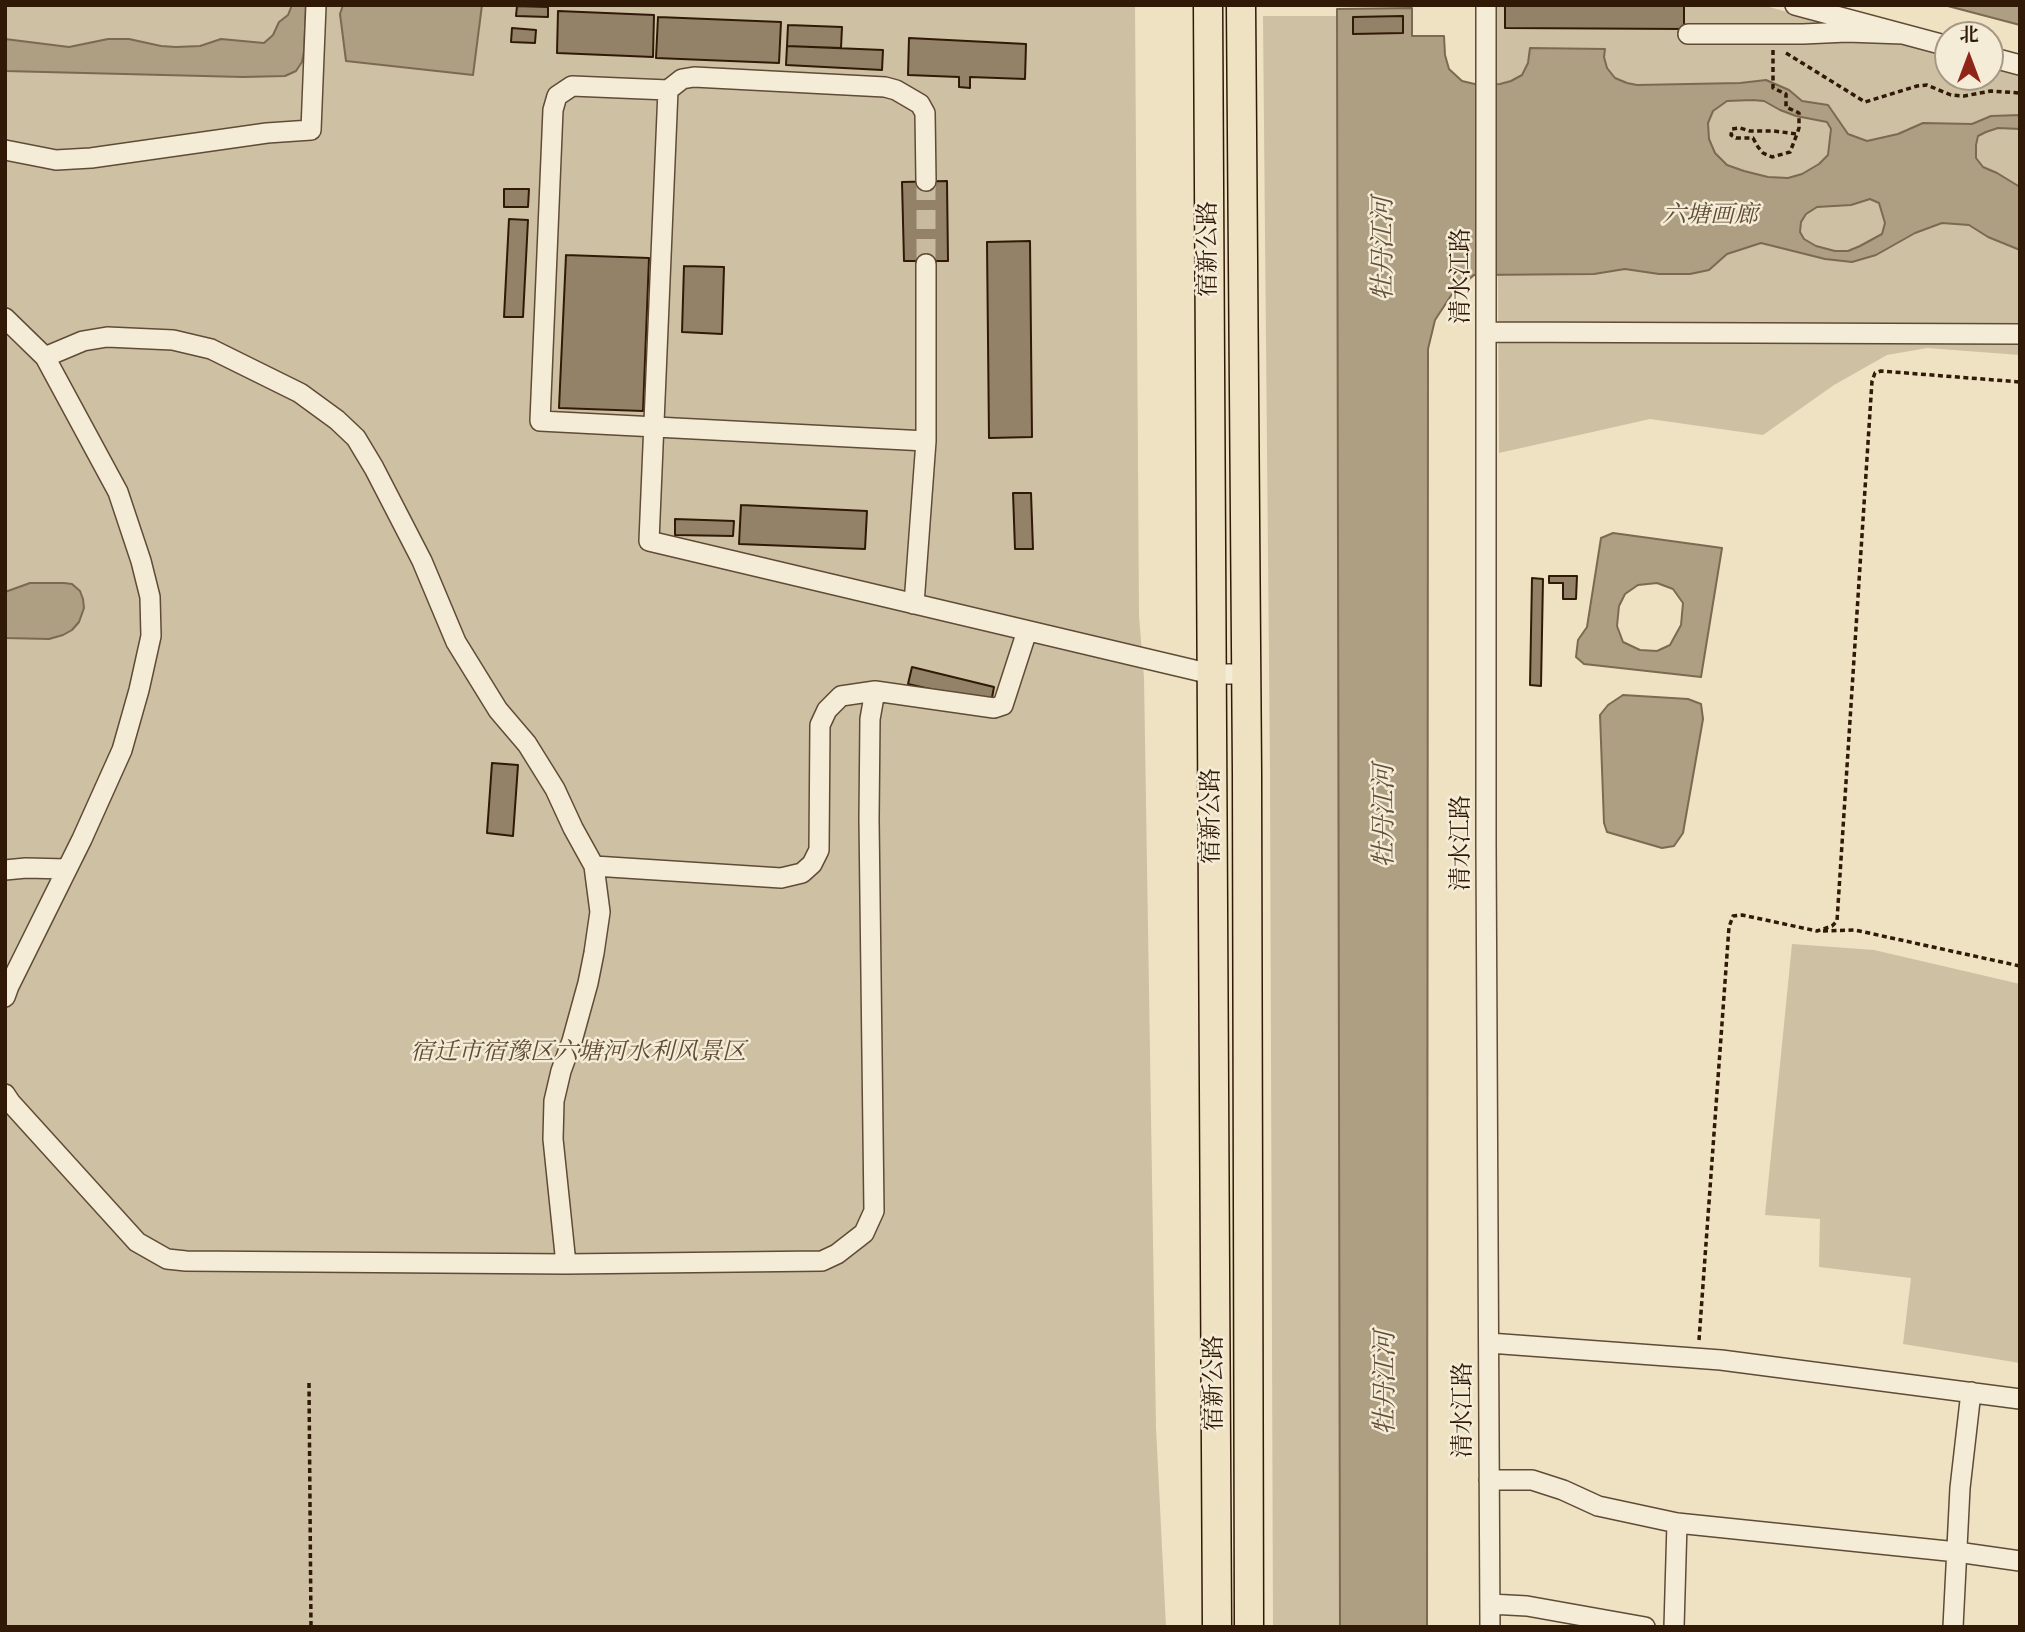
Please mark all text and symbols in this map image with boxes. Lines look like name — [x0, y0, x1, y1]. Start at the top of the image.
north arrow — [1934, 21, 2004, 91]
text: 北 — [1959, 27, 1979, 46]
water label: 牡丹江河 — [1368, 197, 1400, 301]
street label: 宿新公路 — [1195, 201, 1223, 297]
park label: 六塘画廊 — [1662, 202, 1758, 230]
street label: 清水江路 — [1448, 228, 1476, 324]
water label: 牡丹江河 — [1369, 764, 1401, 868]
street label: 宿新公路 — [1198, 768, 1226, 864]
street label: 清水江路 — [1448, 795, 1476, 891]
park label: 宿迁市宿豫区六塘河水利风景区 — [410, 1039, 746, 1067]
water label: 牡丹江河 — [1370, 1331, 1402, 1435]
street label: 宿新公路 — [1201, 1335, 1229, 1431]
street label: 清水江路 — [1450, 1362, 1478, 1458]

